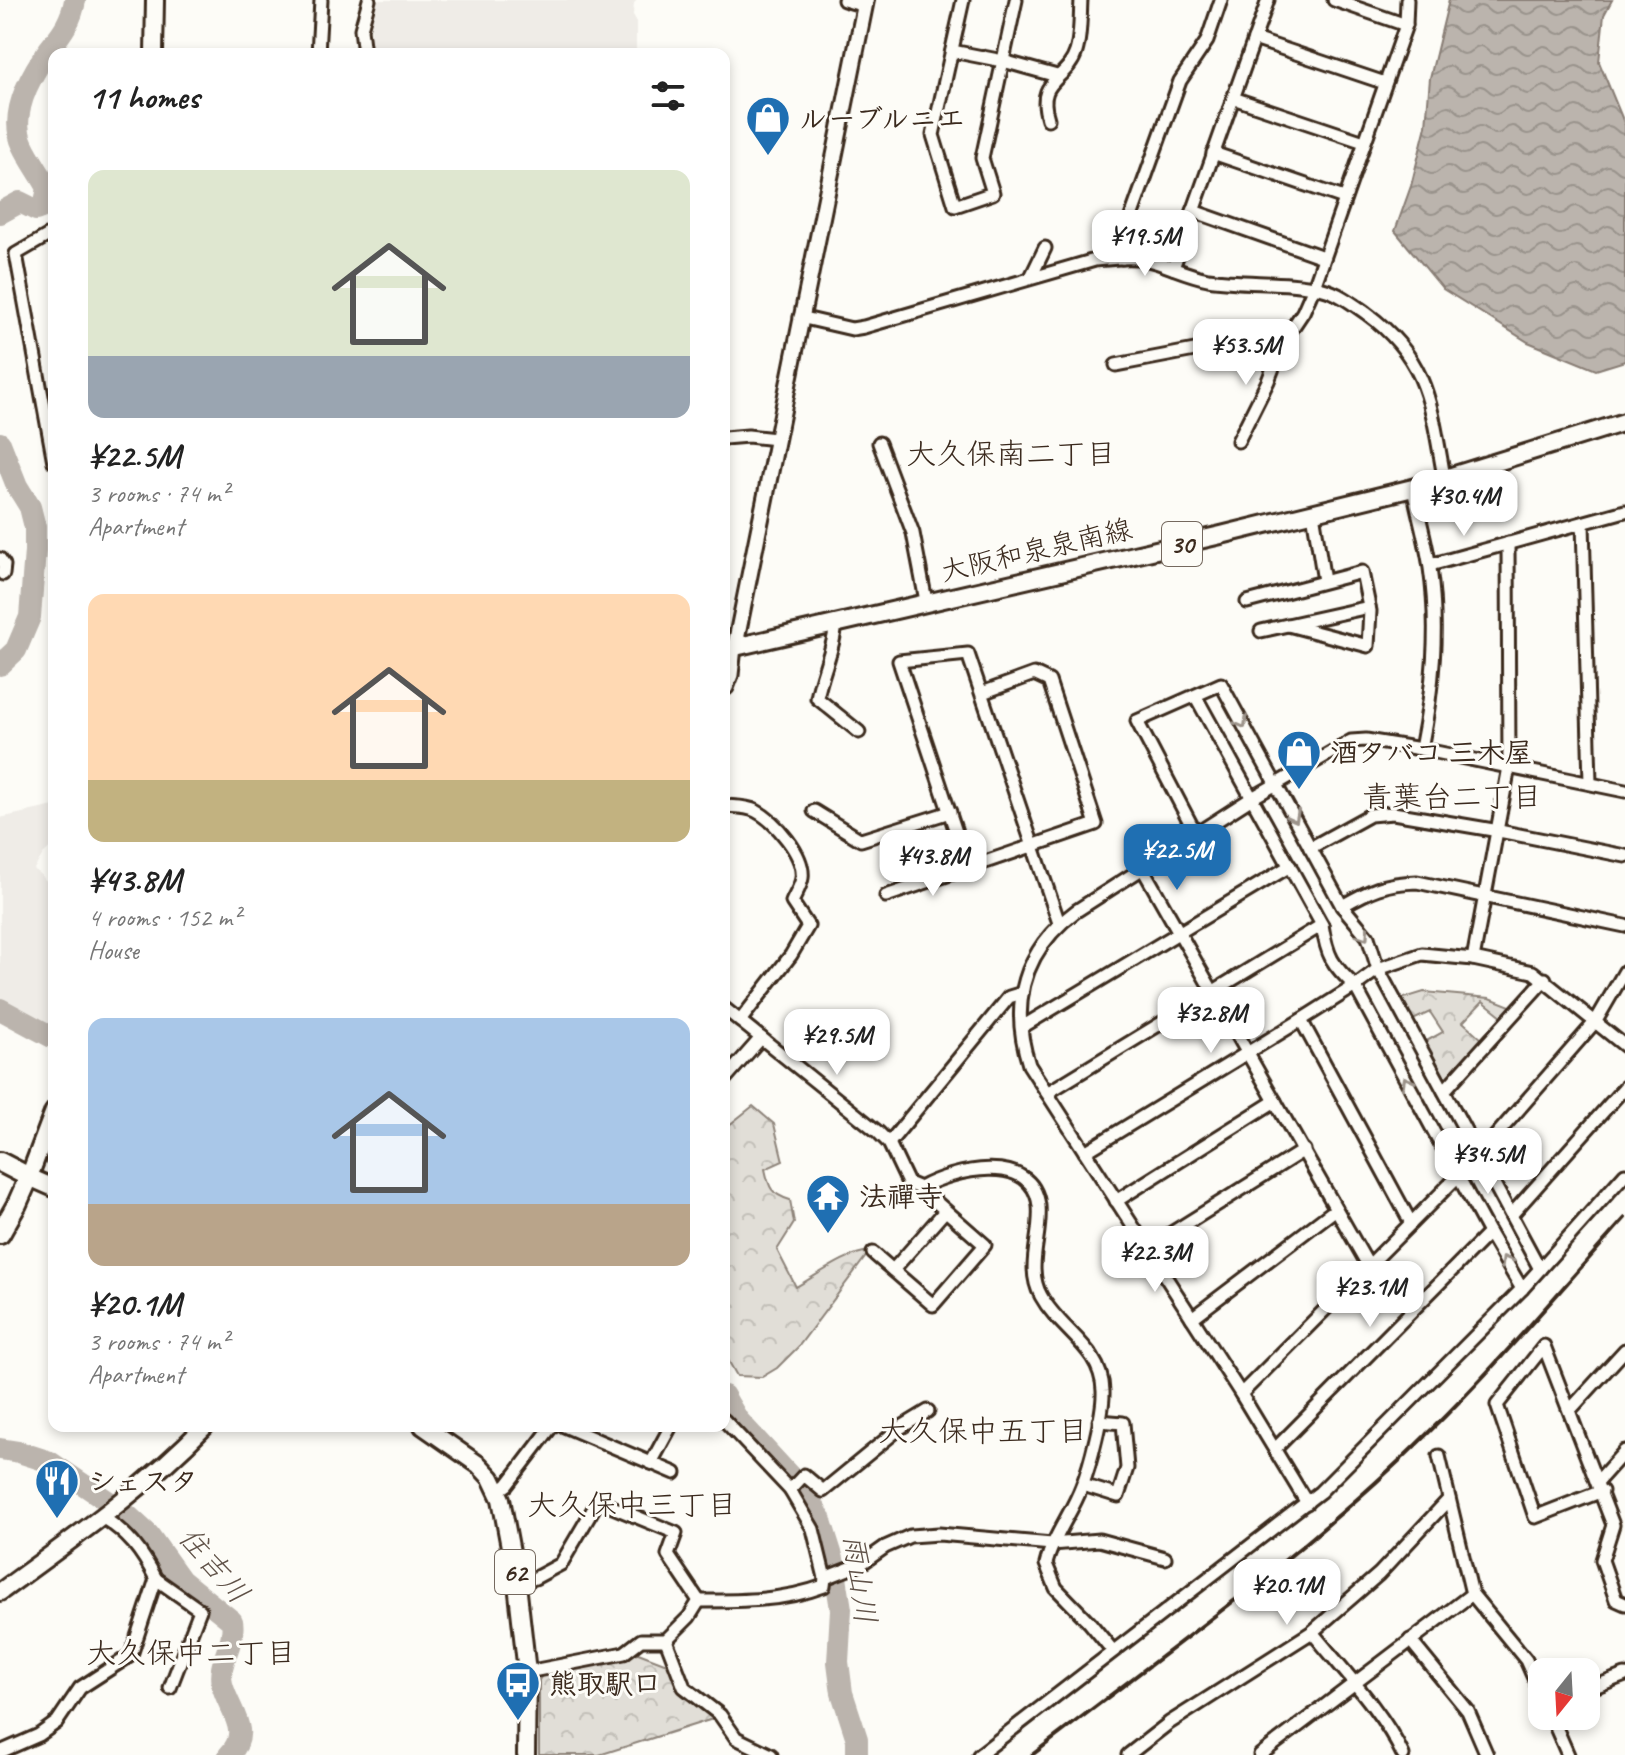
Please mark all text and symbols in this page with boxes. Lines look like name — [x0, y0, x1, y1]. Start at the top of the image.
icon: filters — [646, 74, 690, 118]
text: 11 homes — [88, 75, 199, 118]
shop icon: ルーブルニエ — [744, 94, 792, 157]
place label: ルーブルニエ — [799, 101, 965, 136]
pin: ¥19.5M — [1080, 210, 1210, 278]
text: ¥19.5M — [1110, 219, 1180, 252]
icon: home — [317, 222, 461, 366]
pin: ¥53.5M — [1181, 319, 1311, 387]
text: ¥53.5M — [1211, 328, 1281, 361]
text: ¥22.5M — [88, 434, 180, 477]
district label: 大久保南二丁目 — [906, 435, 1116, 473]
pin: ¥30.4M — [1399, 470, 1529, 538]
text: 3 rooms · 74 m² — [88, 477, 229, 510]
text: ¥30.4M — [1429, 479, 1499, 512]
text: Apartment — [88, 510, 184, 543]
street label: 大阪和泉泉南線 — [937, 511, 1135, 589]
road number: 30 — [1162, 522, 1202, 566]
icon: home — [317, 646, 461, 790]
one-way arrow — [1232, 714, 1248, 728]
shop icon: 酒タバコ 三木屋 — [1275, 728, 1323, 791]
place label: 酒タバコ 三木屋 — [1330, 735, 1533, 770]
district label: 青葉台二丁目 — [1362, 778, 1542, 816]
one-way arrow — [1284, 809, 1299, 823]
pin: ¥22.5M — [1112, 824, 1242, 892]
pin: ¥43.8M — [868, 830, 998, 898]
text: ¥22.5M — [1142, 833, 1212, 866]
text: ¥43.8M — [898, 839, 968, 872]
text: ¥43.8M — [88, 858, 181, 901]
text: 4 rooms · 152 m² — [88, 901, 240, 934]
one-way arrow — [1354, 927, 1369, 941]
text: House — [88, 934, 139, 967]
pin: ¥32.8M — [1146, 987, 1276, 1055]
text: ¥32.8M — [1176, 996, 1246, 1029]
pin: ¥29.5M — [772, 1009, 902, 1077]
text: ¥29.5M — [802, 1018, 872, 1051]
icon: home — [317, 1070, 461, 1214]
one-way arrow — [1401, 1075, 1416, 1090]
pin: ¥34.5M — [1423, 1128, 1553, 1196]
text: ¥34.5M — [1453, 1137, 1523, 1170]
temple icon: 法禪寺 — [804, 1172, 852, 1235]
place label: 法禪寺 — [859, 1179, 943, 1214]
pin: ¥22.3M — [1090, 1226, 1220, 1294]
text: ¥22.3M — [1120, 1235, 1190, 1268]
one-way arrow — [1500, 1255, 1515, 1270]
pin: ¥23.1M — [1305, 1261, 1435, 1329]
text: ¥23.1M — [1335, 1270, 1405, 1303]
text: ¥20.1M — [88, 1282, 181, 1325]
text: 3 rooms · 74 m² — [88, 1325, 229, 1358]
text: Apartment — [88, 1358, 184, 1391]
district label: 大久保中五丁目 — [878, 1412, 1088, 1450]
restaurant icon: シェスタ — [33, 1457, 81, 1520]
place label: シェスタ — [88, 1464, 198, 1499]
district label: 大久保中三丁目 — [527, 1486, 737, 1524]
water label: 住吉川 — [170, 1519, 258, 1611]
water label: 雨山川 — [835, 1532, 885, 1626]
road number: 62 — [495, 1550, 535, 1594]
pin: ¥20.1M — [1222, 1559, 1352, 1627]
text: ¥20.1M — [1252, 1568, 1322, 1601]
district label: 大久保中二丁目 — [86, 1634, 296, 1672]
north arrow — [1528, 1658, 1600, 1730]
map controls — [1528, 1658, 1600, 1730]
bus stop icon: 熊取駅口 — [494, 1659, 542, 1722]
place label: 熊取駅口 — [549, 1666, 661, 1701]

